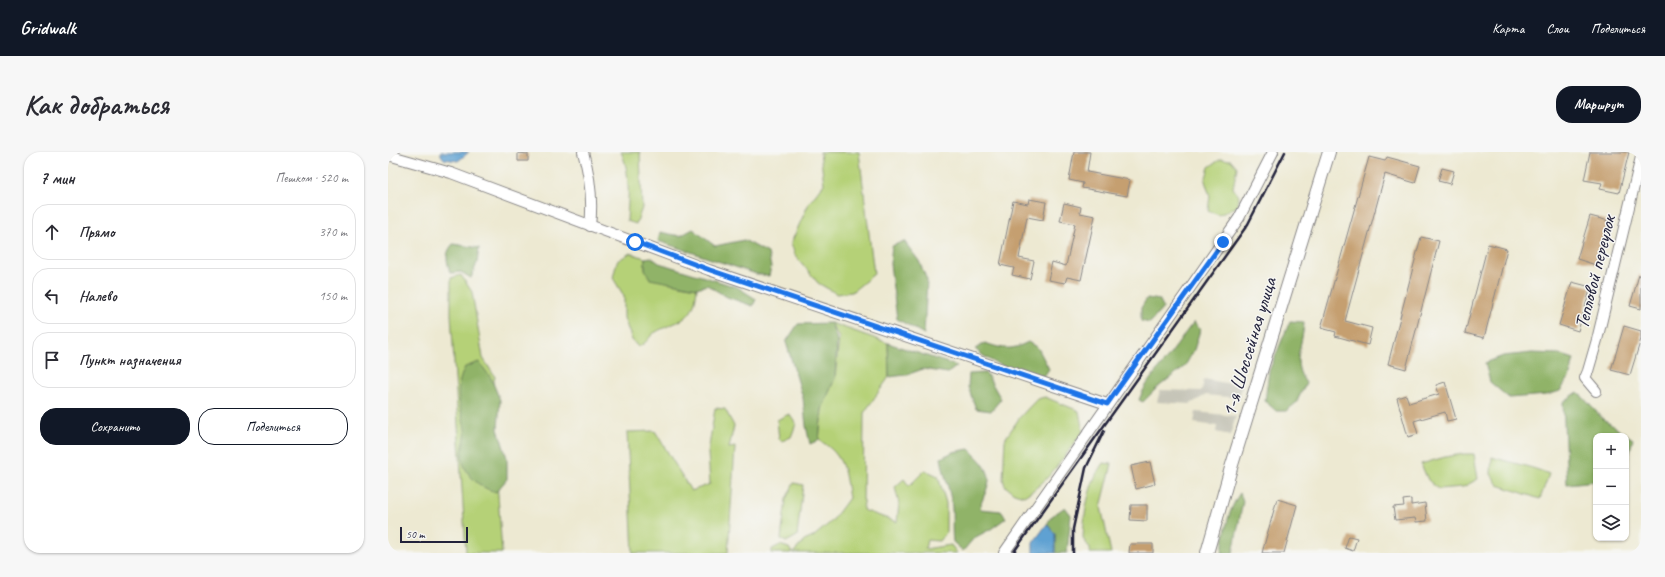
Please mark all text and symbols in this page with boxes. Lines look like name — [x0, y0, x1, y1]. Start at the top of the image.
text: Gridwalk — [20, 16, 76, 40]
text: Карта — [1492, 20, 1524, 37]
text: Слои — [1546, 20, 1569, 37]
text: Поделиться — [1591, 20, 1645, 37]
button: Маршрут — [1556, 86, 1641, 123]
text: Как добраться — [24, 87, 169, 122]
text: 7 мин — [40, 168, 75, 189]
text: Пешком · 520 m — [275, 170, 348, 186]
street label: Тепловой переулок — [1569, 211, 1622, 331]
icon: ahead — [41, 221, 63, 243]
text: Прямо — [79, 223, 115, 242]
text: 370 m — [319, 224, 347, 240]
route start — [626, 233, 644, 251]
route end — [1214, 233, 1232, 251]
street label: 1-я Шоссейная улица — [1216, 273, 1283, 420]
icon: left — [41, 285, 63, 307]
text: Налево — [79, 287, 117, 306]
text: 150 m — [319, 288, 347, 304]
icon: arrive — [41, 349, 63, 371]
text: Пункт назначения — [79, 351, 181, 370]
button: Сохранить — [40, 408, 190, 445]
button: Поделиться — [198, 408, 348, 445]
map controls — [1593, 433, 1629, 541]
button: + — [1593, 433, 1629, 469]
button: − — [1593, 469, 1629, 505]
button: layers — [1593, 505, 1629, 541]
scale bar — [400, 525, 468, 544]
text: 50 m — [406, 527, 425, 541]

